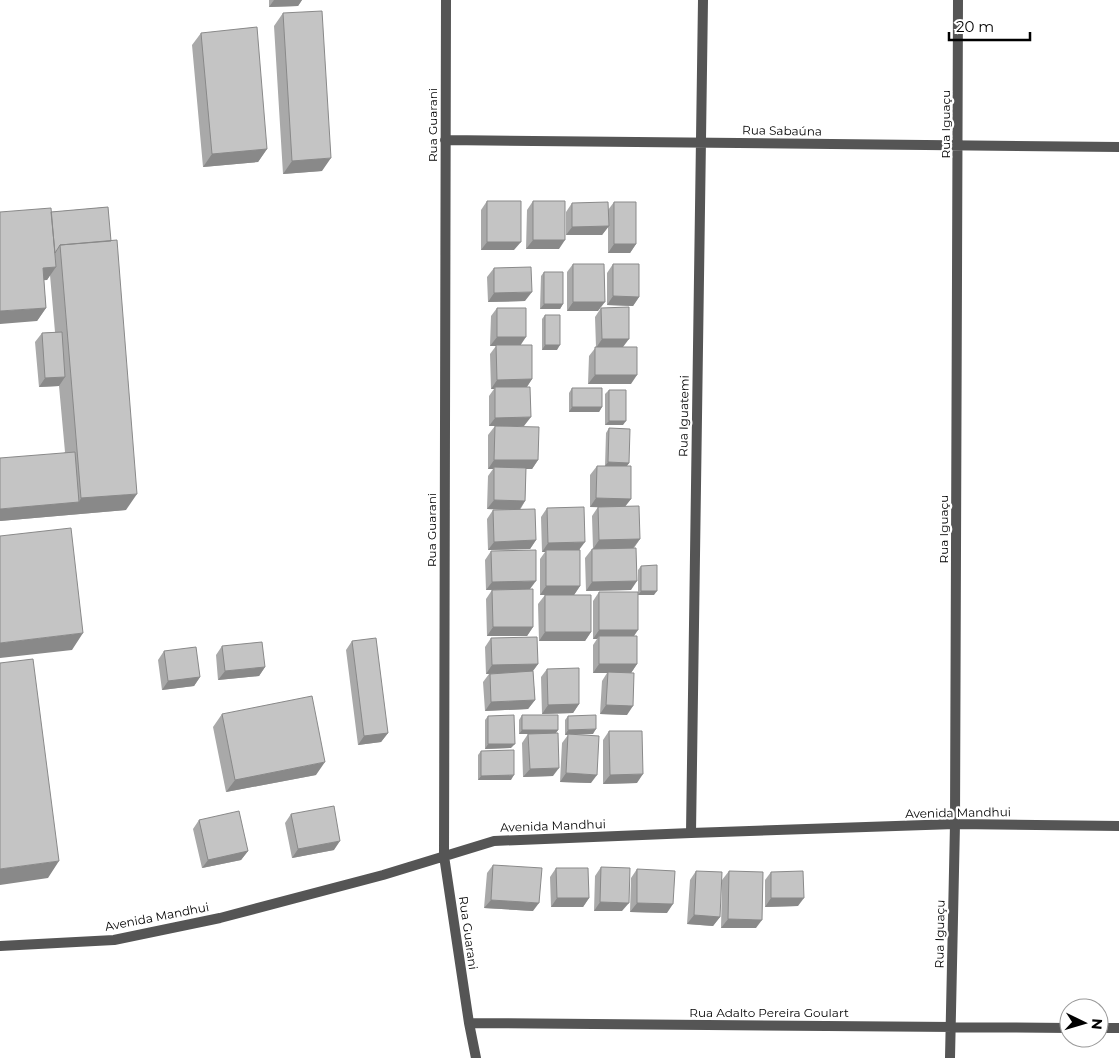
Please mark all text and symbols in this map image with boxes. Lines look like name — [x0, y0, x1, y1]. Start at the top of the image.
scale bar — [949, 10, 1030, 42]
text: 20 m — [956, 17, 994, 36]
street label: Rua Guarani — [425, 88, 440, 162]
street label: Rua Iguaçu — [938, 90, 953, 158]
street label: Rua Sabaúna — [742, 122, 822, 139]
street label: Rua Iguatemi — [675, 375, 692, 457]
street label: Rua Guarani — [424, 493, 439, 567]
street label: Rua Iguaçu — [936, 495, 951, 563]
street label: Avenida Mandhui — [905, 804, 1011, 821]
street label: Avenida Mandhui — [500, 816, 606, 835]
street label: Rua Guarani — [456, 895, 481, 971]
street label: Avenida Mandhui — [104, 899, 210, 934]
street label: Rua Iguaçu — [931, 899, 948, 969]
north arrow — [1059, 998, 1109, 1048]
street label: Rua Adalto Pereira Goulart — [689, 1005, 849, 1020]
text: N — [1087, 1018, 1106, 1031]

